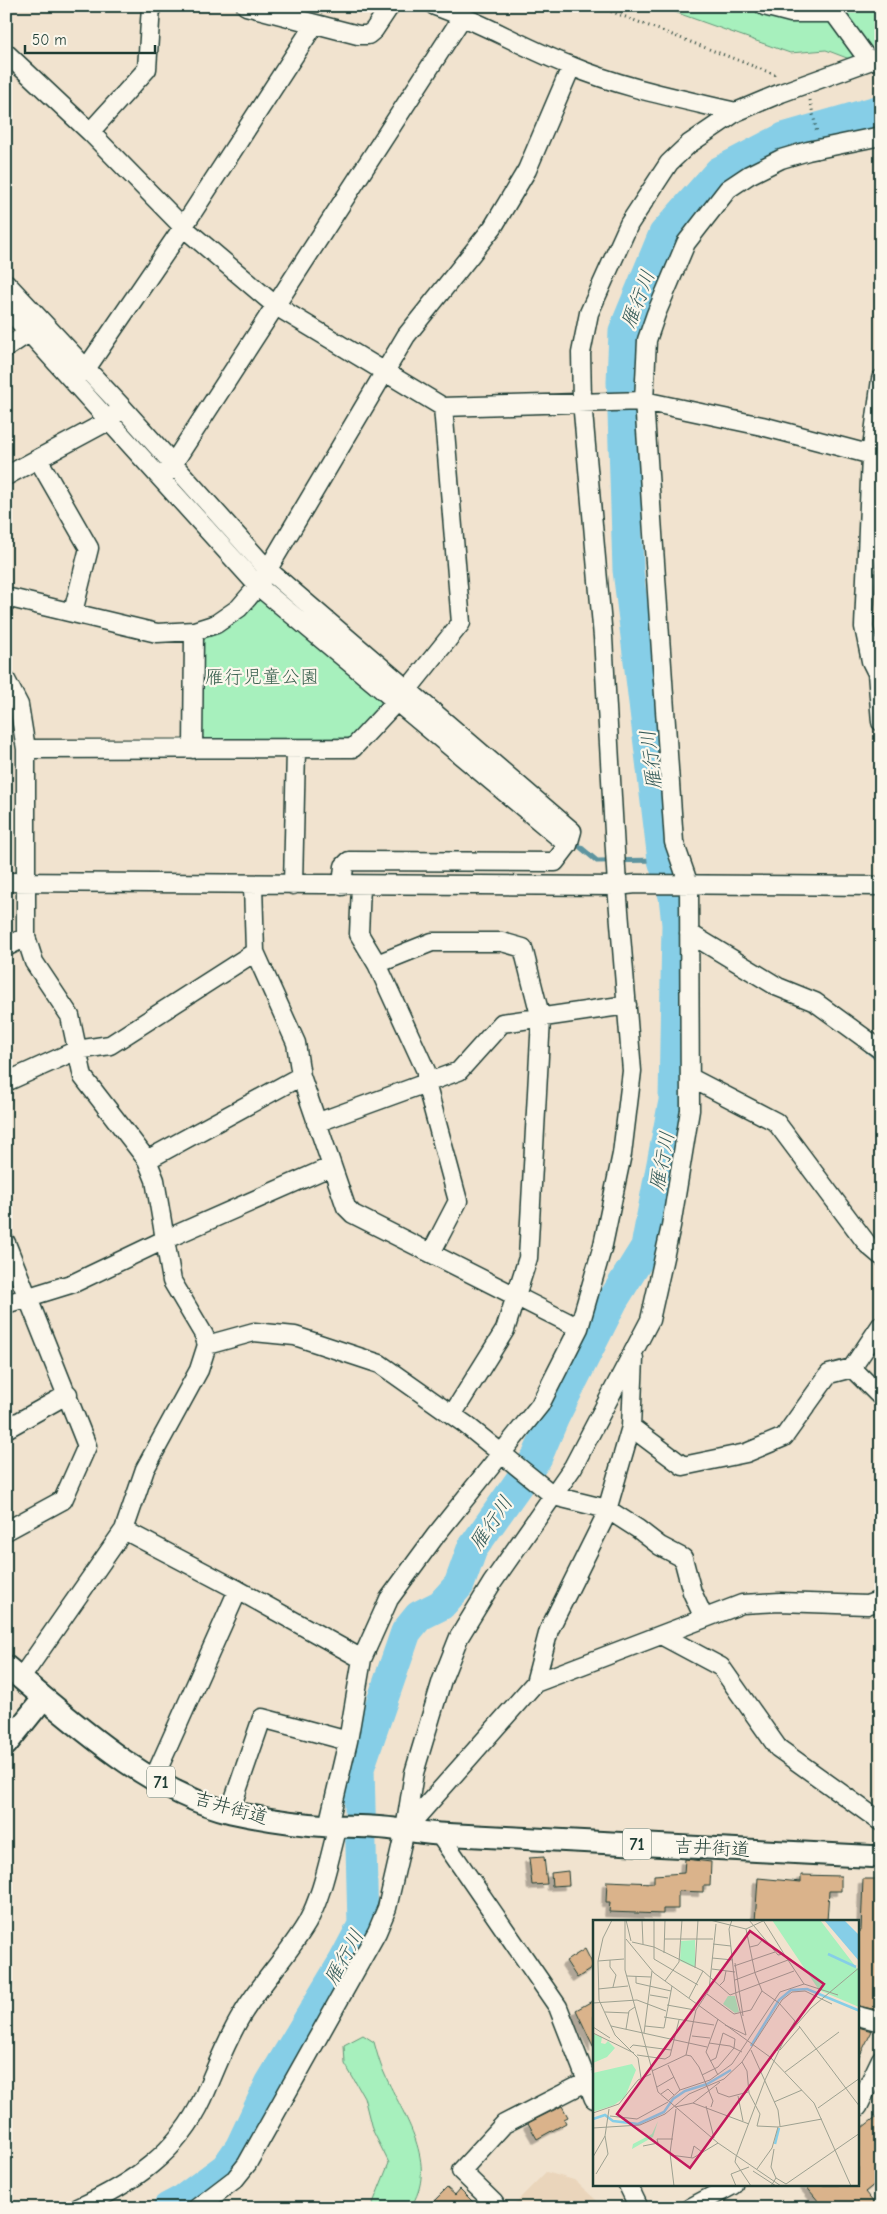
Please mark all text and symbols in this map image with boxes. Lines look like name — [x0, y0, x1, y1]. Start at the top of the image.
scale bar — [25, 22, 155, 54]
text: 50 m — [32, 31, 67, 49]
water label: 雁行川 — [617, 267, 659, 331]
park label: 雁行児童公園 — [205, 666, 319, 688]
water label: 雁行川 — [636, 729, 666, 791]
water label: 雁行川 — [645, 1129, 679, 1193]
water label: 雁行川 — [465, 1492, 517, 1554]
road number: 71 — [147, 1766, 175, 1798]
street label: 吉井街道 — [191, 1787, 271, 1829]
road number: 71 — [623, 1828, 651, 1860]
street label: 吉井街道 — [673, 1835, 751, 1861]
inset map — [593, 1920, 860, 2186]
water label: 雁行川 — [319, 1925, 369, 1989]

